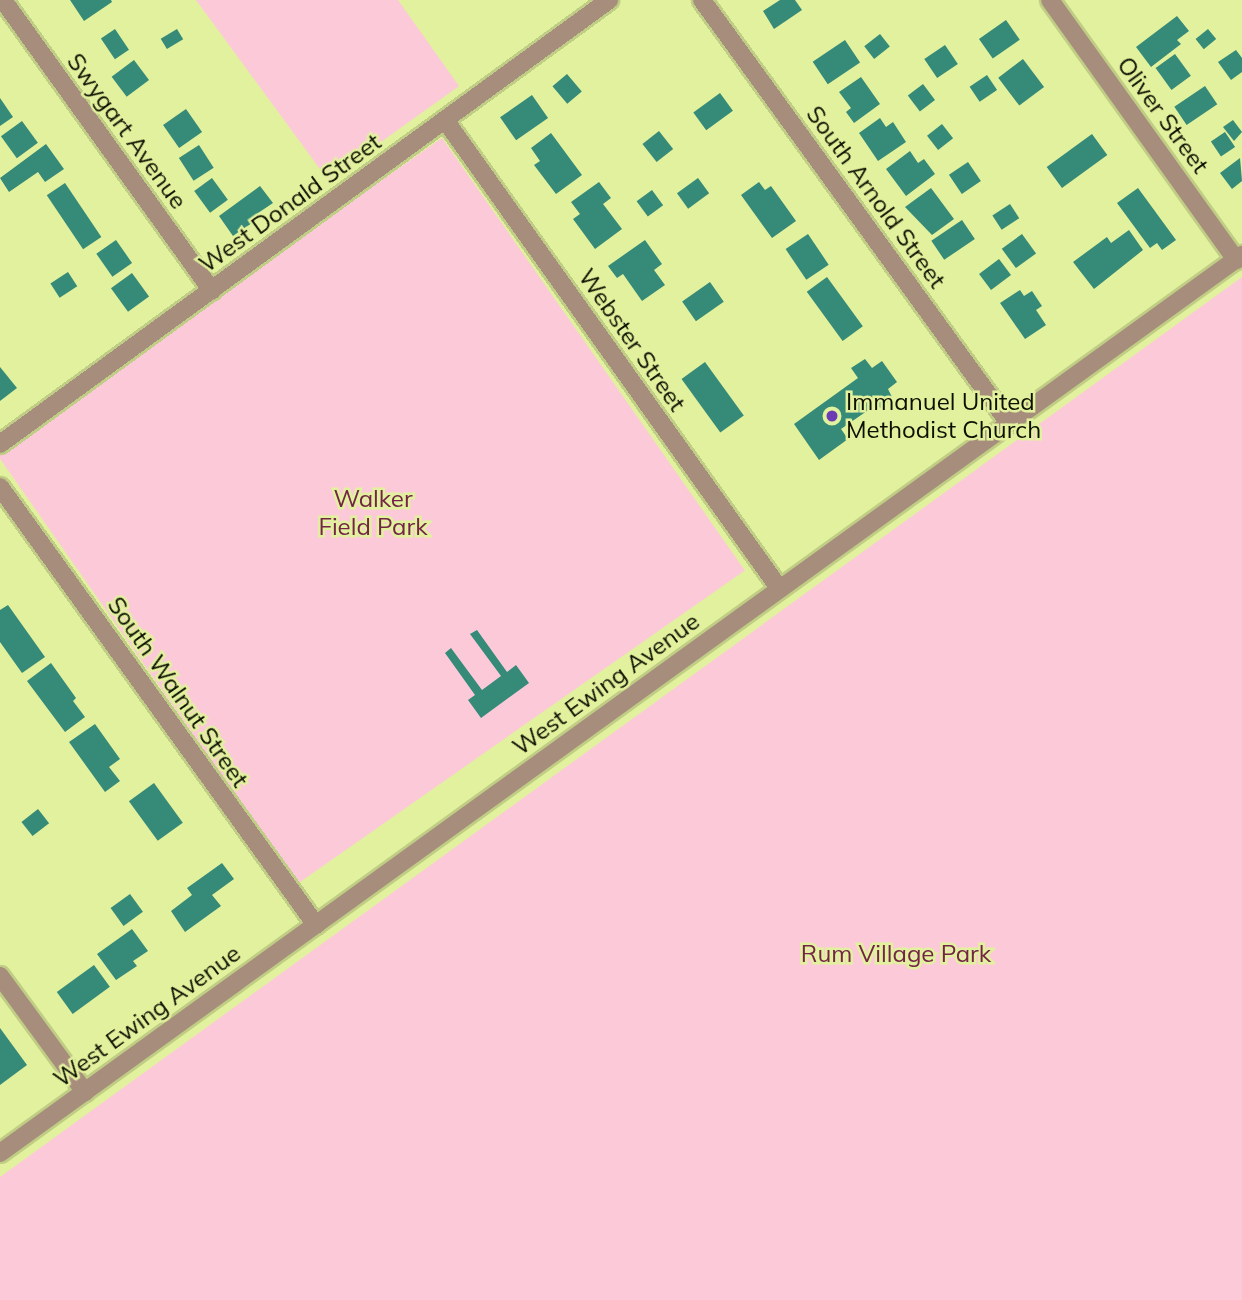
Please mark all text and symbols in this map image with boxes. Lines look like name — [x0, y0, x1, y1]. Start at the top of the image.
street label: Swygart Avenue — [61, 48, 193, 214]
street label: Oliver Street — [1111, 51, 1215, 179]
street label: South Arnold Street — [800, 100, 952, 294]
street label: West Donald Street — [194, 127, 386, 279]
street label: Webster Street — [572, 263, 692, 417]
place label: Immanuel United Methodist Church — [846, 388, 1041, 444]
marker: Immanuel United Methodist Church — [824, 408, 840, 424]
park label: Walker Field Park — [318, 485, 428, 541]
street label: South Walnut Street — [102, 591, 254, 793]
street label: West Ewing Avenue — [507, 607, 705, 761]
street label: West Ewing Avenue — [48, 939, 246, 1093]
park label: Rum Village Park — [801, 940, 991, 968]

